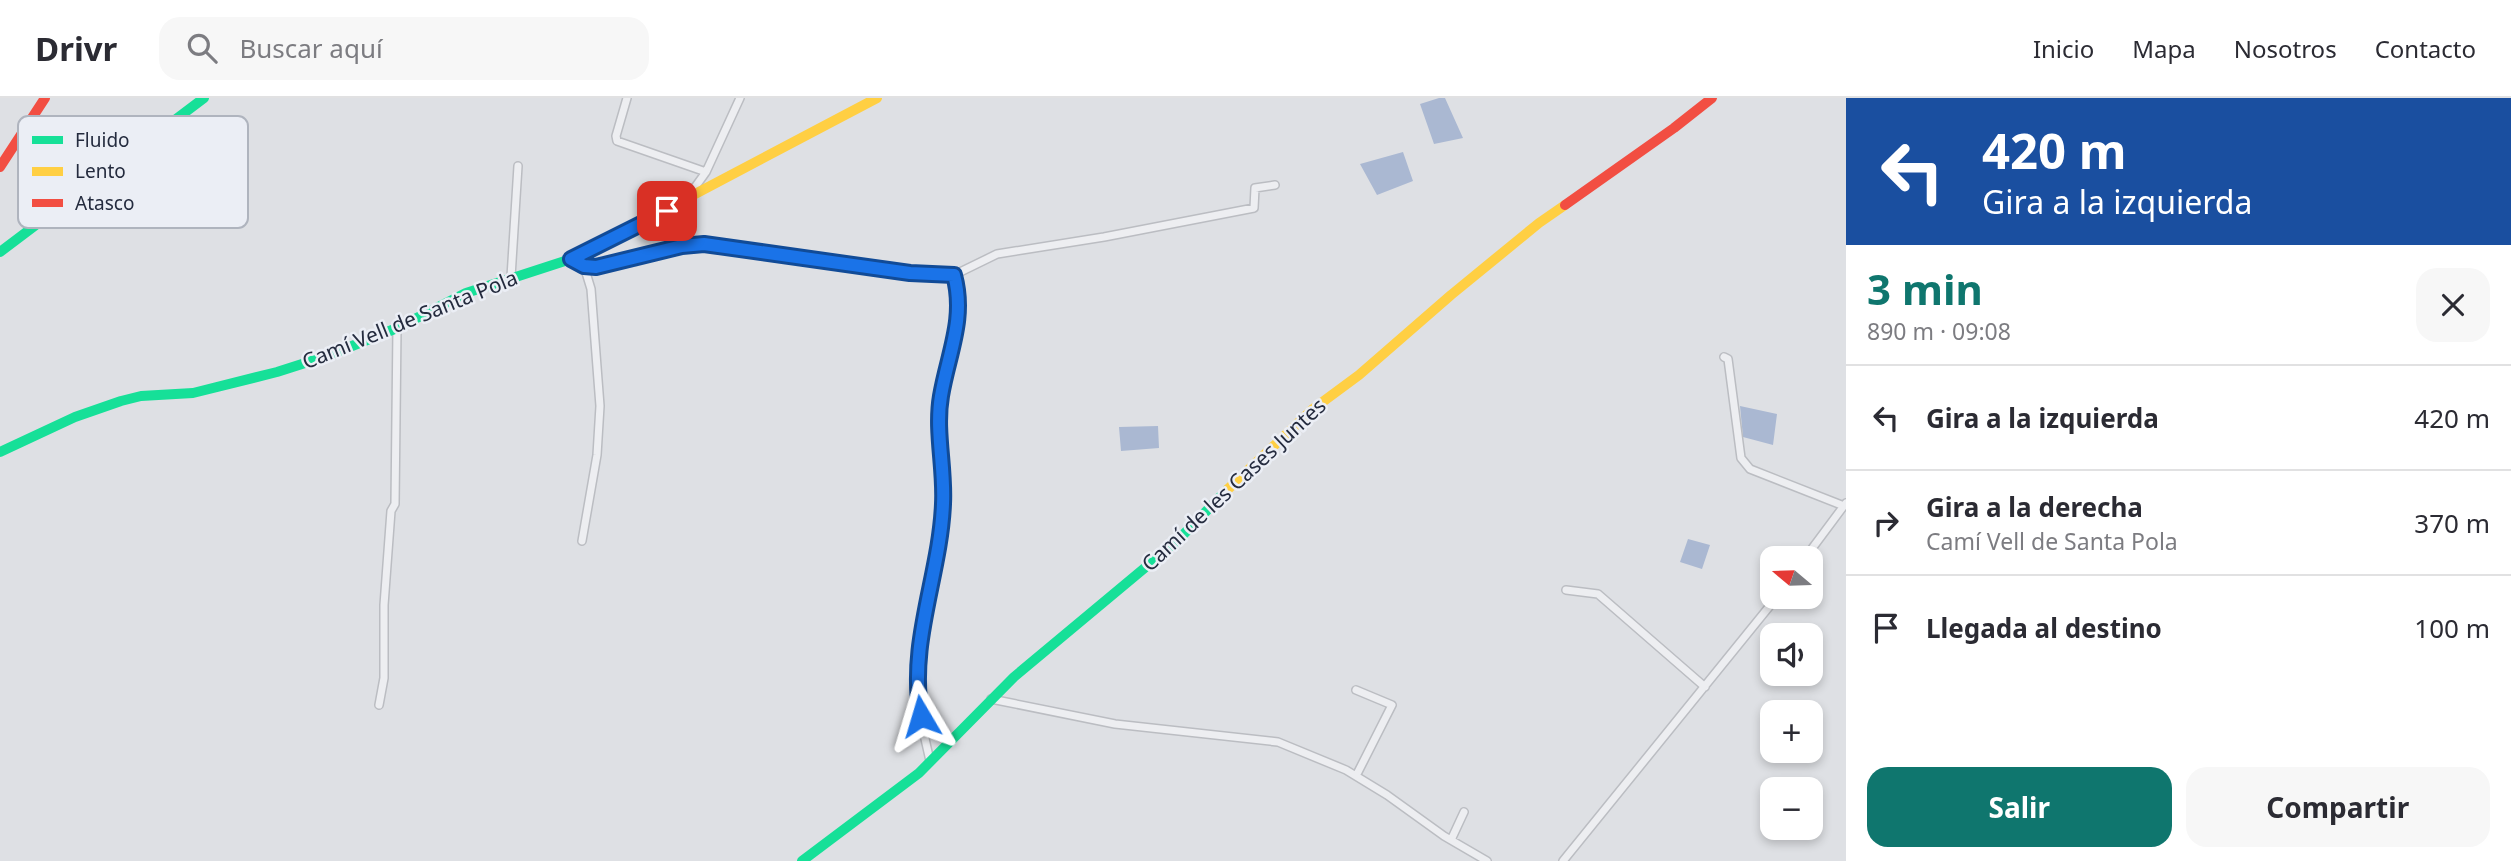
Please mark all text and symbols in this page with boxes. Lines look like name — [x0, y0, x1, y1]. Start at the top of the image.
search box — [159, 17, 649, 80]
text: Drivr — [35, 26, 117, 71]
icon: search — [183, 29, 221, 67]
text: Buscar aquí — [239, 30, 383, 66]
text: Inicio — [2033, 32, 2094, 65]
text: Mapa — [2132, 32, 2196, 65]
text: Nosotros — [2234, 32, 2337, 65]
text: Contacto — [2375, 32, 2476, 65]
legend — [18, 116, 248, 228]
text: 420 m — [1982, 117, 2127, 183]
icon: left — [1867, 126, 1958, 217]
text: Fluido — [75, 127, 130, 153]
text: Lento — [75, 158, 126, 184]
text: Gira a la izquierda — [1982, 180, 2252, 223]
pin — [637, 181, 697, 241]
text: Atasco — [75, 190, 134, 216]
icon: arrive — [648, 192, 686, 230]
text: 3 min — [1867, 260, 1983, 317]
street label: Camí Vell de Santa Pola — [298, 263, 521, 375]
button: close — [2416, 268, 2490, 342]
text: 890 m · 09:08 — [1867, 315, 2011, 347]
street label: Camí de les Cases Juntes — [1135, 391, 1331, 577]
icon: left — [1867, 399, 1905, 437]
text: Gira a la izquierda — [1926, 400, 2159, 436]
text: 420 m — [2414, 400, 2490, 436]
text: Gira a la derecha — [1926, 489, 2143, 525]
icon: right — [1867, 504, 1905, 542]
text: 370 m — [2414, 505, 2490, 541]
text: Camí Vell de Santa Pola — [1926, 525, 2178, 557]
north arrow — [1760, 546, 1824, 609]
map controls — [1760, 546, 1823, 840]
icon: arrive — [1867, 609, 1905, 647]
text: Llegada al destino — [1926, 610, 2162, 646]
text: 100 m — [2414, 610, 2490, 646]
button: sound — [1760, 623, 1823, 686]
position arrow — [884, 679, 958, 753]
button: + — [1760, 700, 1823, 763]
button: Salir — [1867, 767, 2172, 847]
button: Compartir — [2186, 767, 2490, 847]
button: − — [1760, 777, 1823, 840]

